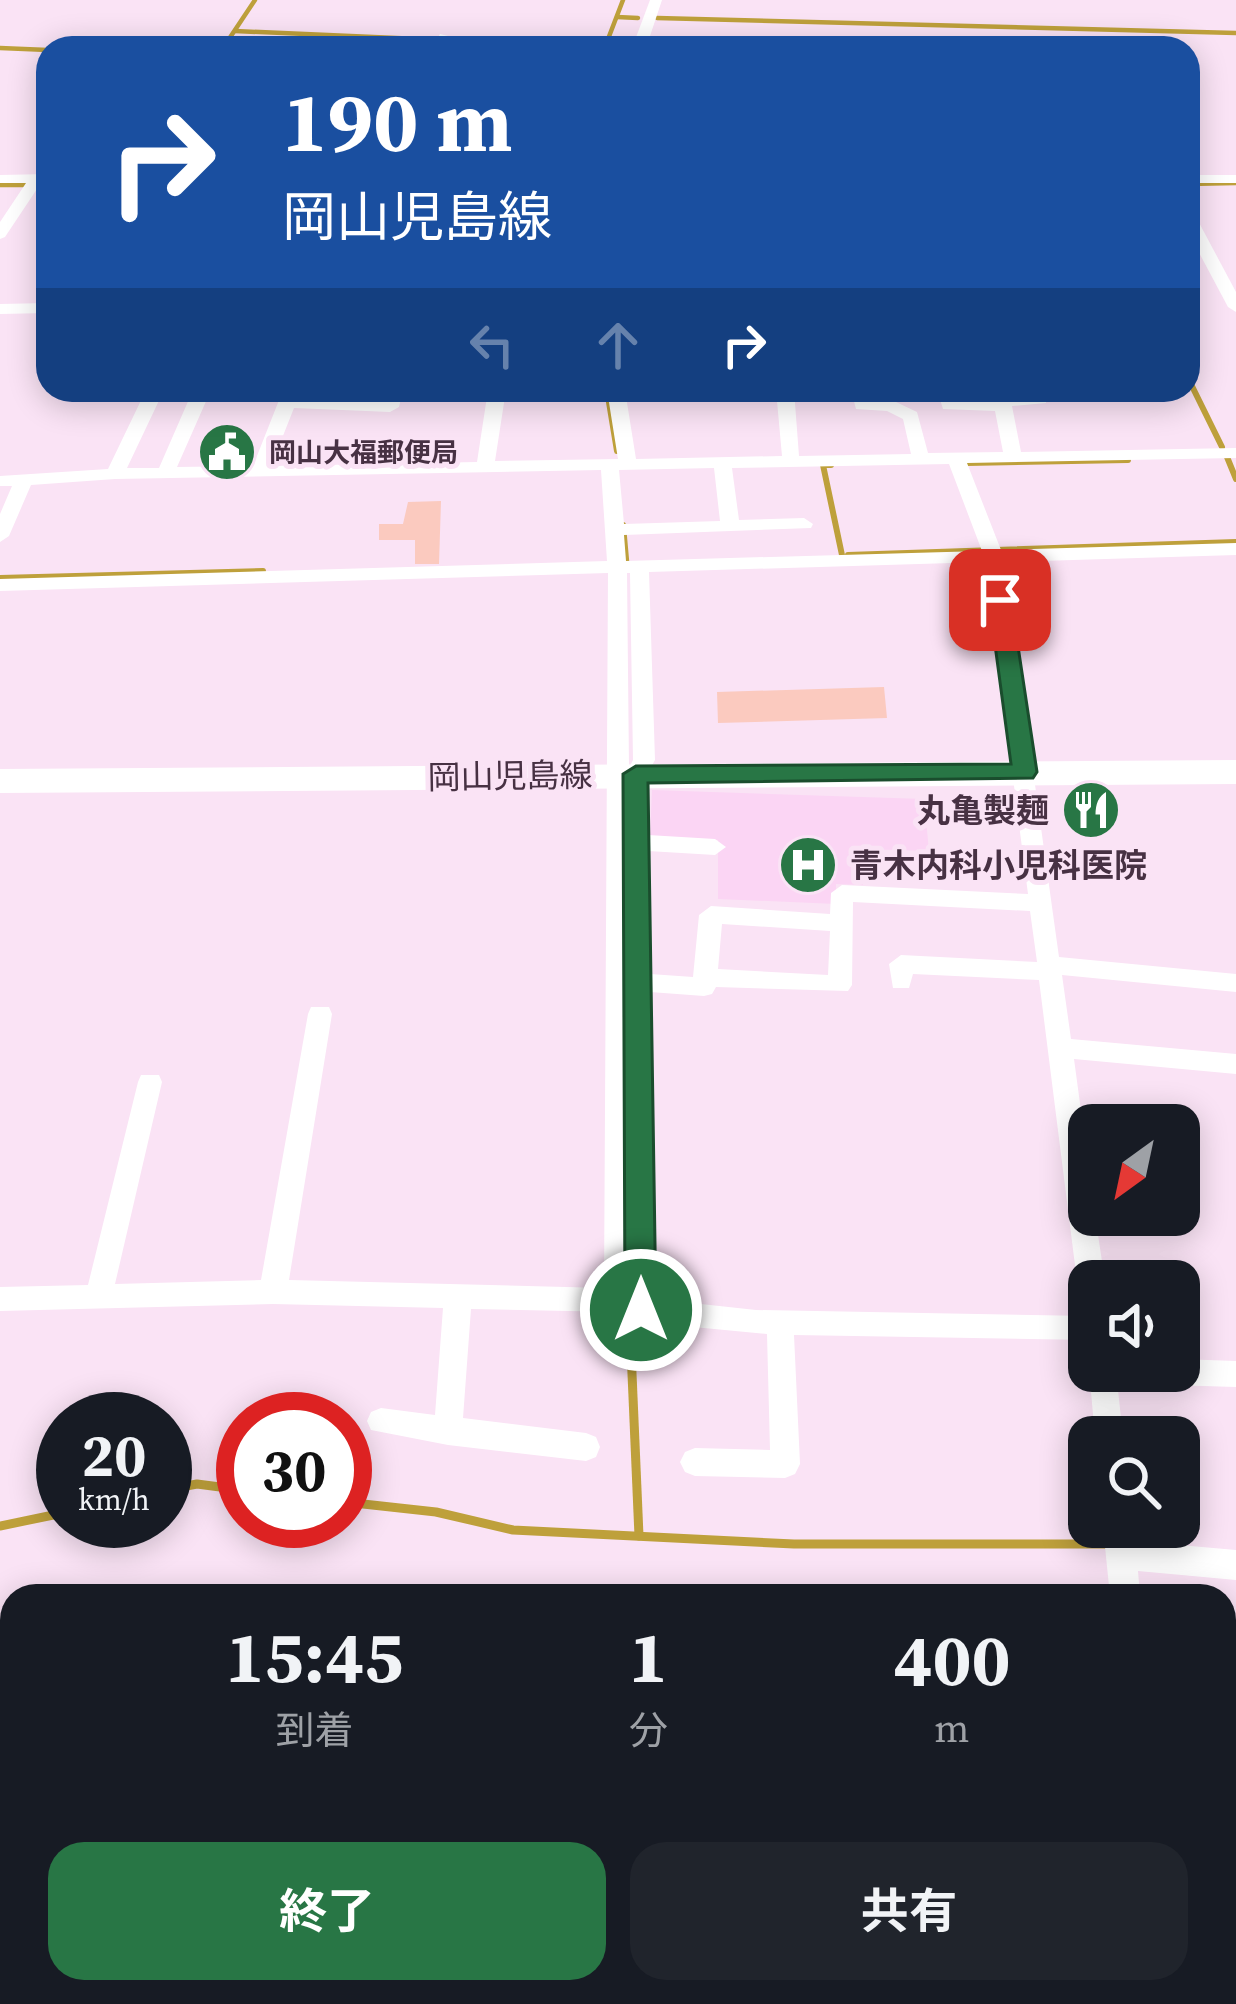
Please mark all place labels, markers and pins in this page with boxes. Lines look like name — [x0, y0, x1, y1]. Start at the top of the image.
public building icon: 岡山大福郵便局 — [196, 421, 258, 483]
place label: 岡山大福郵便局 — [269, 434, 458, 471]
pin — [949, 549, 1051, 651]
restaurant icon: 丸亀製麺 — [1060, 779, 1122, 841]
place label: 丸亀製麺 — [917, 788, 1049, 833]
hospital icon: 青木内科小児科医院 — [777, 834, 839, 896]
place label: 青木内科小児科医院 — [850, 843, 1147, 888]

